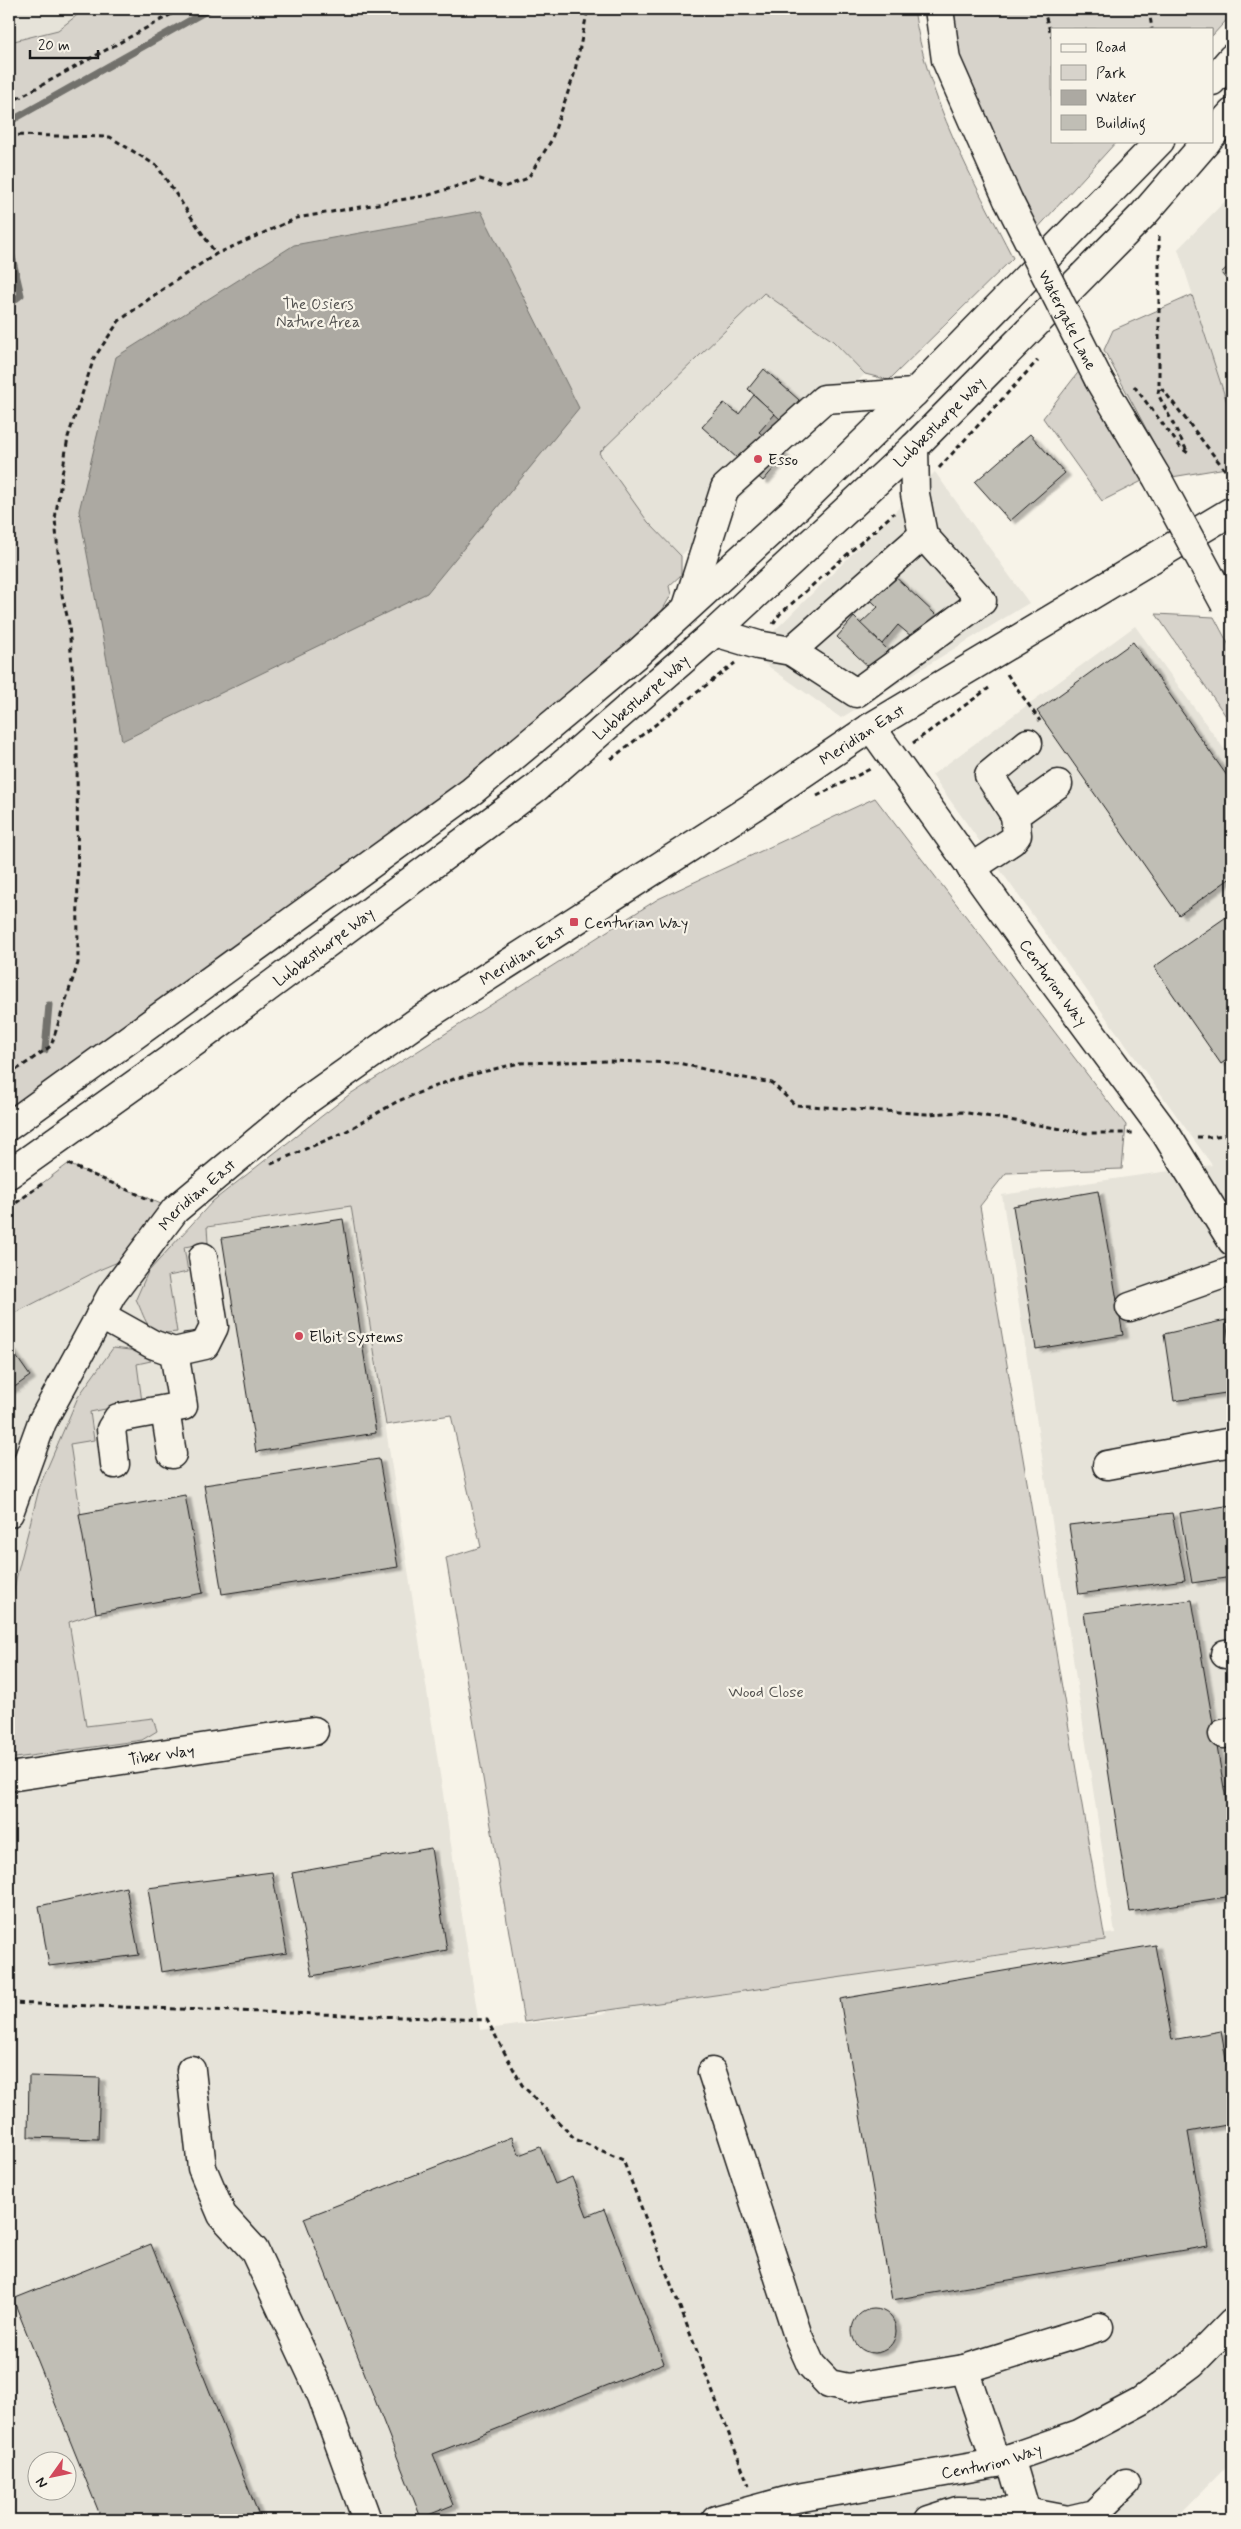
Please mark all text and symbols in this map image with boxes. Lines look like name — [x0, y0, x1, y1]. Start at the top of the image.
scale bar — [30, 28, 98, 60]
legend — [1051, 28, 1214, 142]
text: 20 m — [38, 36, 70, 56]
text: Road — [1096, 38, 1126, 58]
text: Park — [1096, 64, 1126, 84]
text: Water — [1096, 88, 1136, 108]
text: Building — [1096, 114, 1146, 135]
street label: Watergate Lane — [1033, 267, 1101, 374]
park label: The Osiers Nature Area — [276, 294, 360, 333]
street label: Lubbesthorpe Way — [890, 372, 990, 473]
place label: Esso — [768, 450, 798, 471]
marker: Esso — [752, 453, 764, 465]
street label: Lubbesthorpe Way — [589, 650, 694, 745]
street label: Meridian East — [816, 700, 909, 771]
street label: Lubbesthorpe Way — [269, 903, 379, 992]
place label: Centurian Way — [584, 913, 688, 934]
marker: Centurian Way — [568, 916, 580, 928]
street label: Meridian East — [476, 921, 570, 991]
street label: Centurion Way — [1014, 935, 1092, 1031]
street label: Meridian East — [154, 1155, 241, 1235]
place label: Elbit Systems — [309, 1327, 403, 1348]
marker: Elbit Systems — [293, 1330, 305, 1342]
park label: Wood Close — [728, 1682, 804, 1703]
street label: Tiber Way — [127, 1740, 196, 1771]
street label: Centurion Way — [940, 2439, 1045, 2484]
north arrow — [28, 2452, 78, 2502]
text: N — [32, 2474, 52, 2491]

